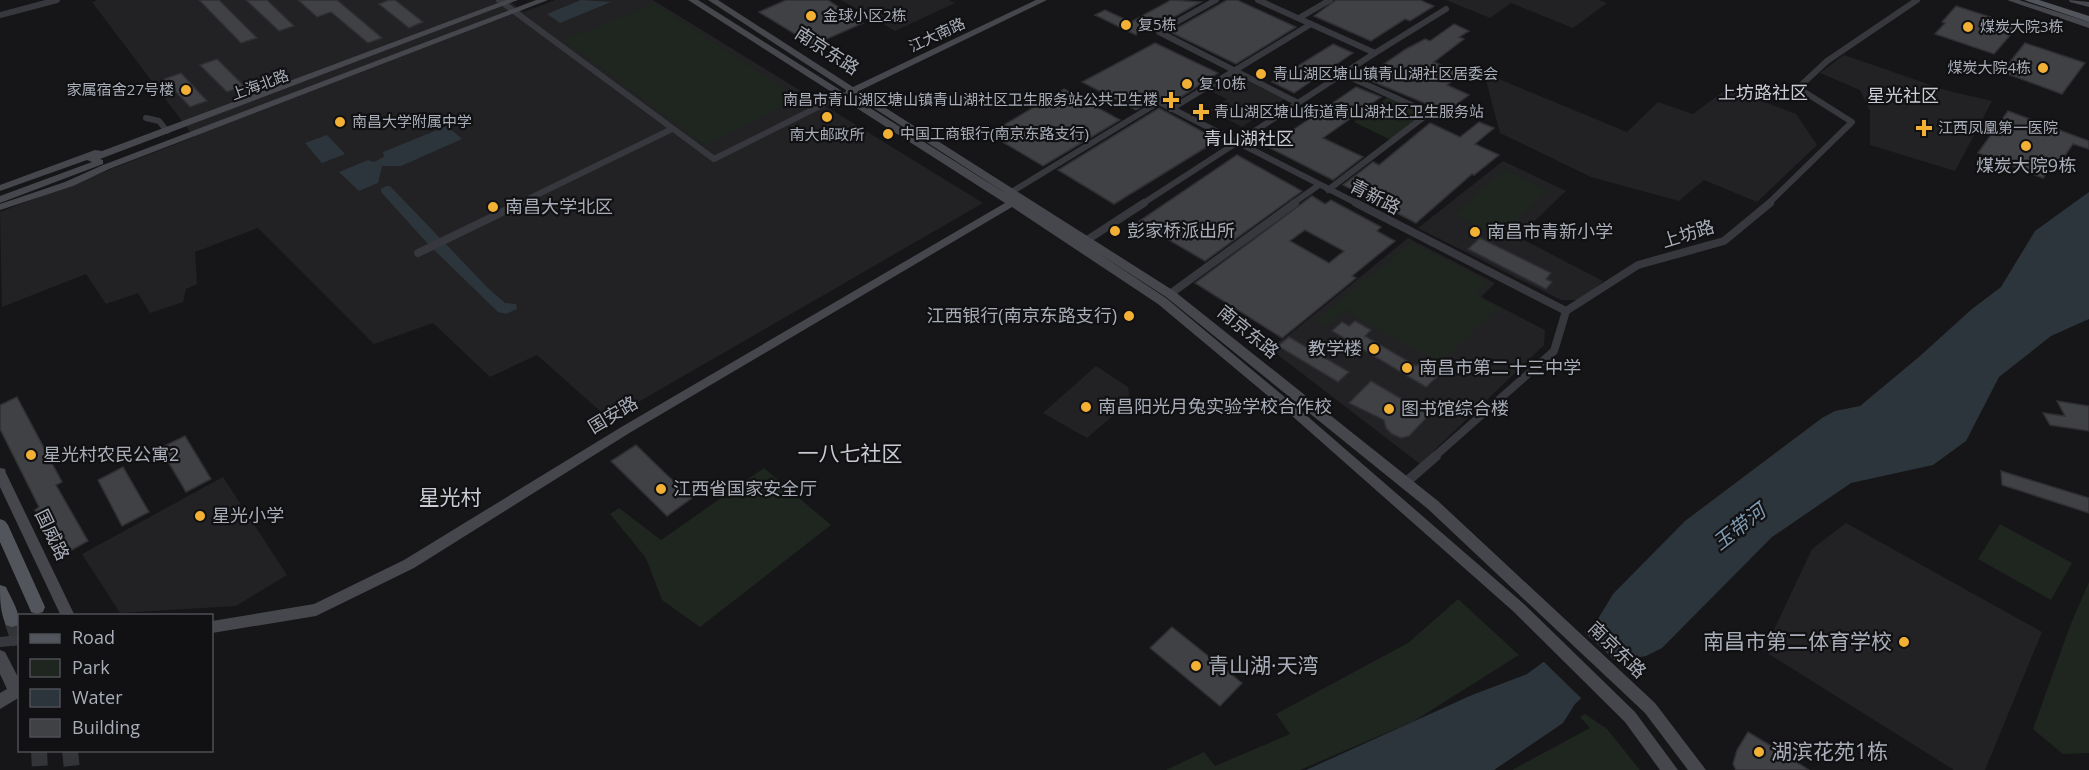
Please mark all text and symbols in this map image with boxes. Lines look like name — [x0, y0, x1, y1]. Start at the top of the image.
place label: 金球小区2栋 — [823, 5, 907, 25]
marker: 金球小区2栋 — [804, 9, 818, 23]
street label: 江大南路 — [905, 12, 968, 56]
place label: 复5栋 — [1138, 14, 1177, 34]
place label: 煤炭大院3栋 — [1980, 16, 2064, 36]
marker: 复5栋 — [1119, 18, 1133, 32]
street label: 南京东路 — [791, 20, 864, 80]
marker: 煤炭大院3栋 — [1961, 20, 1975, 34]
place label: 煤炭大院4栋 — [1947, 57, 2031, 77]
marker: 煤炭大院4栋 — [2036, 61, 2050, 75]
place label: 青山湖区塘山镇青山湖社区居委会 — [1273, 63, 1498, 83]
street label: 上海北路 — [228, 64, 291, 104]
marker: 青山湖区塘山镇青山湖社区居委会 — [1254, 67, 1268, 81]
place label: 复10栋 — [1199, 73, 1246, 93]
marker: 复10栋 — [1180, 77, 1194, 91]
place label: 家属宿舍27号楼 — [67, 79, 174, 99]
district label: 上坊路社区 — [1718, 80, 1808, 104]
marker: 家属宿舍27号楼 — [179, 83, 193, 97]
district label: 星光社区 — [1867, 83, 1939, 107]
place label: 南昌市青山湖区塘山镇青山湖社区卫生服务站公共卫生楼 — [783, 89, 1158, 109]
marker: 南昌市青山湖区塘山镇青山湖社区卫生服务站公共卫生楼 — [1162, 91, 1180, 109]
place label: 青山湖区塘山街道青山湖社区卫生服务站 — [1214, 101, 1484, 121]
marker: 青山湖区塘山街道青山湖社区卫生服务站 — [1192, 103, 1210, 121]
marker: 南大邮政所 — [820, 110, 834, 124]
place label: 南昌大学附属中学 — [352, 111, 472, 131]
marker: 南昌大学附属中学 — [333, 115, 347, 129]
place label: 江西凤凰第一医院 — [1938, 117, 2058, 137]
marker: 江西凤凰第一医院 — [1915, 119, 1933, 137]
place label: 中国工商银行(南京东路支行) — [900, 123, 1089, 143]
place label: 南大邮政所 — [789, 124, 865, 144]
district label: 青山湖社区 — [1204, 126, 1294, 150]
marker: 中国工商银行(南京东路支行) — [881, 127, 895, 141]
marker: 煤炭大院9栋 — [2019, 139, 2033, 153]
place label: 煤炭大院9栋 — [1976, 153, 2076, 177]
street label: 青新路 — [1346, 173, 1405, 219]
place label: 南昌大学北区 — [505, 194, 613, 218]
marker: 南昌大学北区 — [486, 200, 500, 214]
street label: 上坊路 — [1658, 214, 1717, 252]
place label: 彭家桥派出所 — [1127, 218, 1235, 242]
place label: 南昌市青新小学 — [1487, 219, 1613, 243]
marker: 彭家桥派出所 — [1108, 224, 1122, 238]
marker: 南昌市青新小学 — [1468, 225, 1482, 239]
street label: 南京东路 — [1213, 299, 1284, 363]
place label: 江西银行(南京东路支行) — [926, 303, 1117, 327]
marker: 江西银行(南京东路支行) — [1122, 309, 1136, 323]
place label: 教学楼 — [1308, 336, 1362, 360]
marker: 教学楼 — [1367, 342, 1381, 356]
place label: 南昌市第二十三中学 — [1419, 355, 1581, 379]
marker: 南昌市第二十三中学 — [1400, 361, 1414, 375]
street label: 国安路 — [583, 390, 642, 438]
place label: 南昌阳光月兔实验学校合作校 — [1098, 394, 1332, 418]
place label: 图书馆综合楼 — [1401, 396, 1509, 420]
marker: 南昌阳光月兔实验学校合作校 — [1079, 400, 1093, 414]
marker: 图书馆综合楼 — [1382, 402, 1396, 416]
district label: 一八七社区 — [798, 439, 903, 467]
place label: 星光村农民公寓2 — [43, 442, 179, 466]
marker: 星光村农民公寓2 — [24, 448, 38, 462]
place label: 江西省国家安全厅 — [673, 476, 817, 500]
marker: 江西省国家安全厅 — [654, 482, 668, 496]
district label: 星光村 — [419, 483, 482, 511]
water label: 玉带河 — [1707, 495, 1774, 556]
place label: 星光小学 — [212, 503, 284, 527]
street label: 国威路 — [30, 505, 76, 564]
marker: 星光小学 — [193, 509, 207, 523]
legend — [18, 614, 213, 752]
street label: 南京东路 — [1583, 616, 1652, 683]
text: Road — [72, 625, 115, 649]
place label: 南昌市第二体育学校 — [1703, 627, 1892, 655]
marker: 南昌市第二体育学校 — [1897, 635, 1911, 649]
place label: 青山湖·天湾 — [1208, 651, 1319, 679]
text: Park — [72, 655, 110, 679]
marker: 青山湖·天湾 — [1189, 659, 1203, 673]
text: Water — [72, 685, 123, 709]
text: Building — [72, 715, 140, 739]
place label: 湖滨花苑1栋 — [1771, 737, 1888, 765]
marker: 湖滨花苑1栋 — [1752, 745, 1766, 759]

